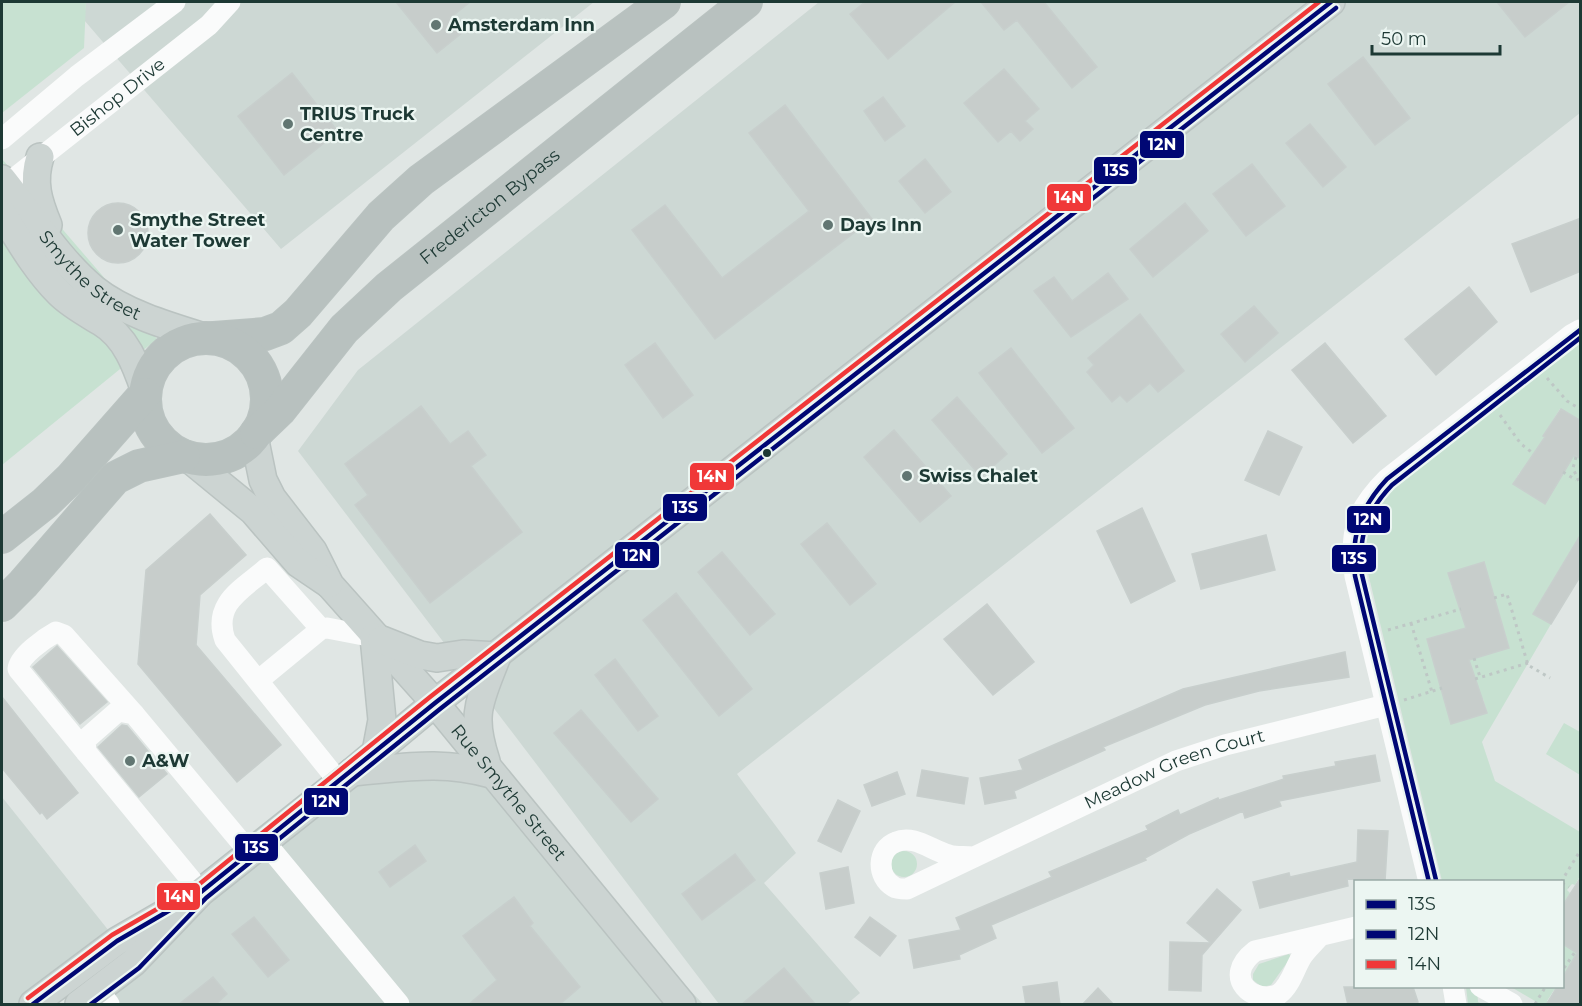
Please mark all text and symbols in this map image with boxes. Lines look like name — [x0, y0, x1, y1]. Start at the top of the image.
place label: Amsterdam Inn — [447, 14, 595, 36]
marker: Amsterdam Inn — [429, 18, 443, 32]
scale bar — [1372, 18, 1500, 56]
text: 50 m — [1381, 28, 1427, 50]
street label: Bishop Drive — [66, 53, 169, 141]
place label: TRIUS Truck Centre — [300, 103, 415, 146]
marker: TRIUS Truck Centre — [281, 117, 295, 131]
line badge: 12N — [1139, 130, 1185, 159]
text: 12N — [1148, 135, 1176, 154]
street label: Fredericton Bypass — [415, 144, 565, 269]
line badge: 13S — [1093, 156, 1138, 185]
text: 13S — [1103, 161, 1129, 180]
line badge: 14N — [1046, 183, 1092, 212]
text: 14N — [1054, 188, 1084, 207]
place label: Smythe Street Water Tower — [130, 209, 265, 252]
place label: Days Inn — [840, 214, 922, 236]
marker: Days Inn — [821, 218, 835, 232]
marker: Smythe Street Water Tower — [111, 223, 125, 237]
street label: Smythe Street — [34, 226, 144, 325]
unlabelled marker — [761, 447, 773, 459]
line badge: 14N — [689, 462, 735, 491]
place label: Swiss Chalet — [919, 465, 1038, 487]
text: 14N — [697, 467, 727, 486]
marker: Swiss Chalet — [900, 469, 914, 483]
line badge: 13S — [662, 493, 708, 522]
text: 13S — [672, 498, 698, 517]
line badge: 12N — [1346, 505, 1391, 534]
text: 12N — [1354, 510, 1382, 529]
line badge: 12N — [614, 541, 660, 569]
line badge: 13S — [1331, 544, 1377, 573]
text: 12N — [623, 546, 651, 565]
text: 13S — [1341, 549, 1367, 568]
street label: Rue Smythe Street — [446, 720, 571, 865]
street label: Meadow Green Court — [1081, 725, 1267, 814]
place label: A&W — [141, 750, 190, 772]
marker: A&W — [123, 754, 137, 768]
line badge: 12N — [303, 787, 349, 816]
text: 12N — [312, 792, 340, 811]
line badge: 13S — [234, 833, 279, 862]
text: 13S — [243, 838, 269, 857]
legend — [1354, 880, 1564, 988]
line badge: 14N — [156, 882, 201, 911]
text: 14N — [164, 887, 194, 906]
text: 13S — [1408, 893, 1436, 915]
text: 12N — [1408, 923, 1439, 945]
text: 14N — [1408, 953, 1441, 975]

